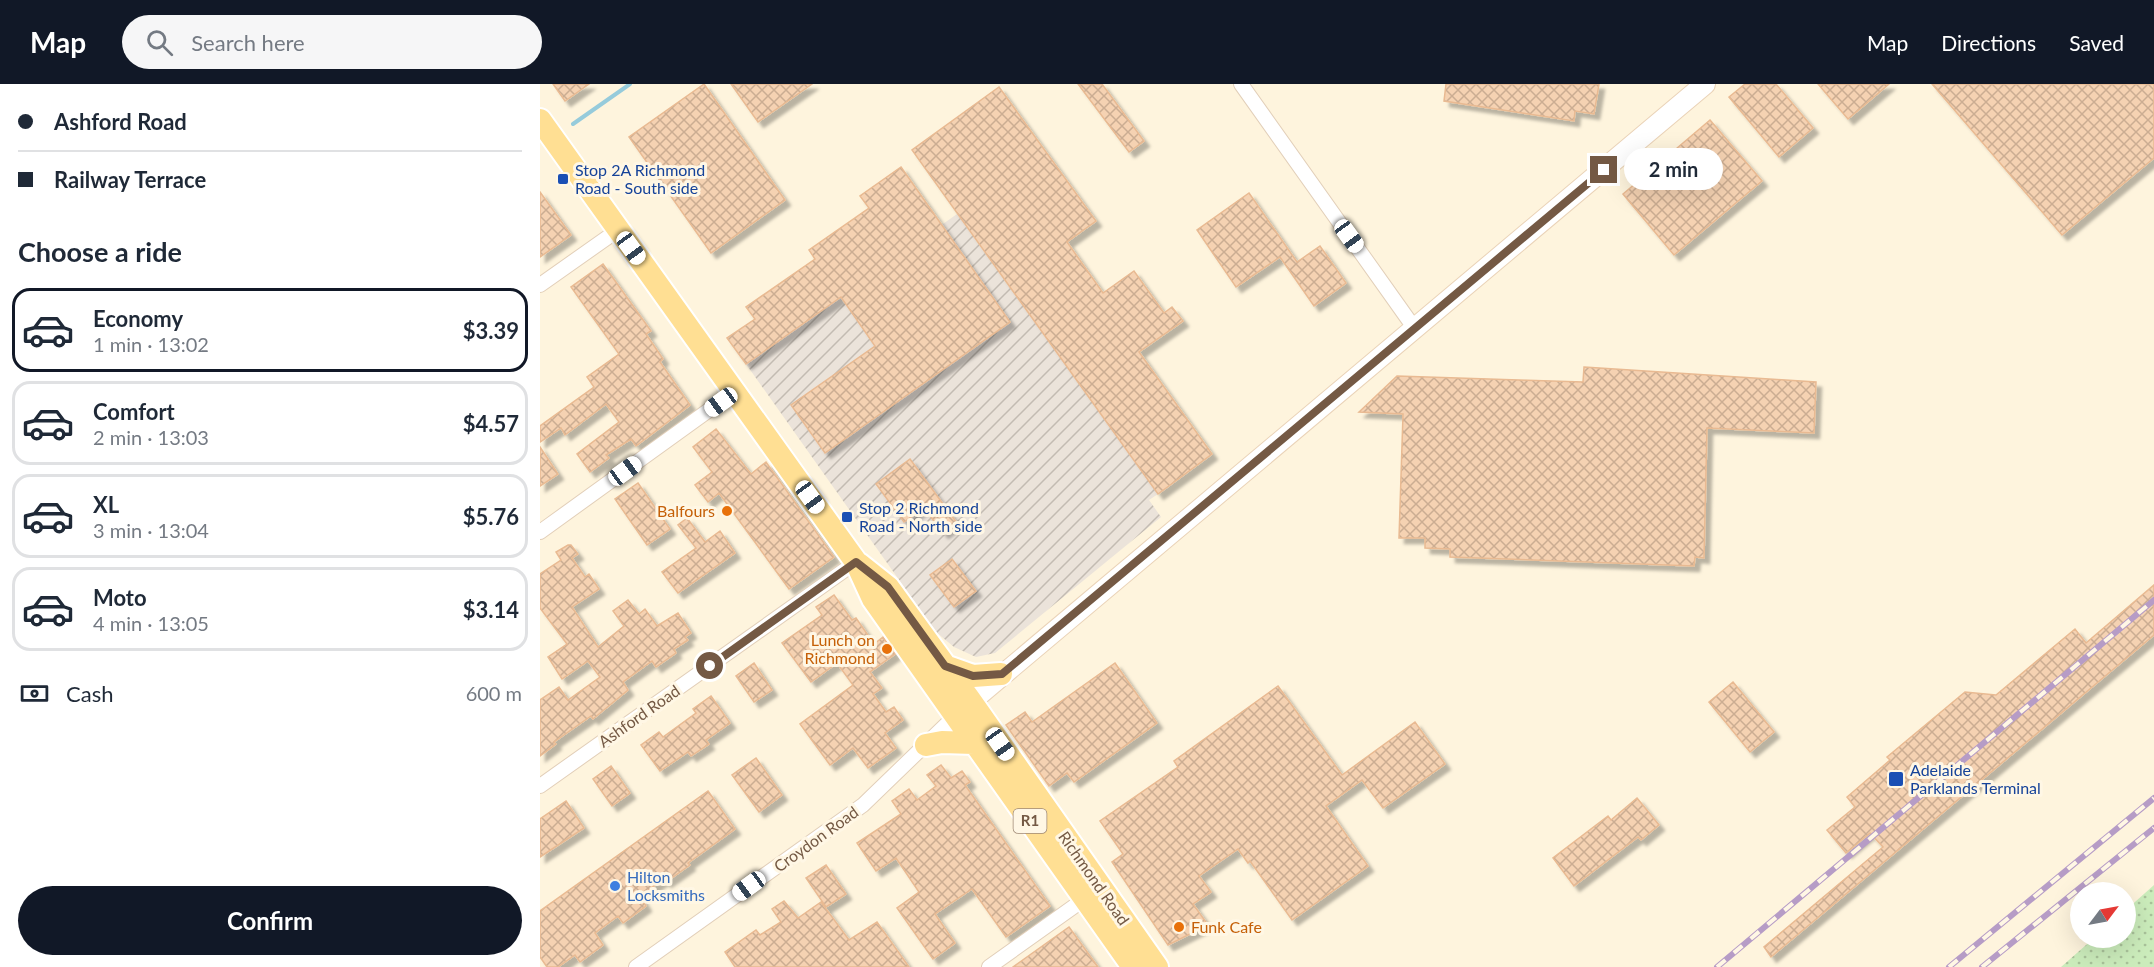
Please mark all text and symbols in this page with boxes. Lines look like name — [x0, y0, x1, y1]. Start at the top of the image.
search box — [122, 15, 542, 69]
text: Map — [30, 25, 86, 59]
icon: search — [143, 26, 176, 59]
text: Search here — [191, 29, 305, 56]
text: Map — [1867, 30, 1908, 55]
text: Directions — [1941, 30, 2036, 55]
text: Saved — [2069, 30, 2124, 55]
text: Ashford Road — [54, 108, 187, 135]
callout: 2 min — [1625, 149, 1724, 191]
route end — [1590, 156, 1617, 183]
text: 2 min — [1649, 157, 1698, 181]
place label: Stop 2A Richmond Road - South side — [575, 160, 705, 197]
text: Railway Terrace — [54, 166, 206, 193]
marker: Stop 2A Richmond Road - South side — [556, 172, 570, 186]
car — [1331, 216, 1367, 256]
car — [613, 228, 649, 268]
text: Choose a ride — [18, 235, 182, 268]
icon: car — [21, 303, 75, 357]
text: Economy — [93, 305, 183, 332]
text: $3.39 — [463, 317, 519, 344]
text: 1 min · 13:02 — [93, 332, 209, 356]
car — [701, 384, 741, 420]
icon: car — [21, 396, 75, 450]
text: Comfort — [93, 398, 175, 425]
text: $4.57 — [463, 410, 519, 437]
text: 2 min · 13:03 — [93, 425, 209, 449]
car — [605, 453, 645, 489]
car — [792, 477, 828, 517]
icon: car — [21, 489, 75, 543]
text: XL — [93, 491, 119, 518]
place label: Stop 2 Richmond Road - North side — [859, 498, 982, 535]
place label: Balfours — [657, 501, 715, 520]
text: $5.76 — [463, 503, 519, 530]
marker: Balfours — [720, 504, 734, 518]
marker: Stop 2 Richmond Road - North side — [840, 510, 854, 524]
text: 3 min · 13:04 — [93, 518, 209, 542]
icon: car — [21, 582, 75, 636]
text: Moto — [93, 584, 147, 611]
text: $3.14 — [463, 596, 519, 623]
text: 4 min · 13:05 — [93, 611, 209, 635]
place label: Lunch on Richmond — [805, 630, 875, 667]
marker: Lunch on Richmond — [880, 642, 894, 656]
route start — [696, 652, 723, 679]
icon: cash — [18, 677, 51, 710]
text: Cash — [66, 680, 113, 707]
text: 600 m — [466, 681, 522, 705]
street label: Ashford Road — [594, 681, 683, 751]
car — [982, 724, 1018, 764]
place label: Adelaide Parklands Terminal — [1910, 760, 2041, 797]
marker: Adelaide Parklands Terminal — [1887, 770, 1905, 788]
street label: Croydon Road — [770, 802, 862, 876]
road number: R1 — [1014, 809, 1046, 833]
street label: Richmond Road — [1055, 827, 1134, 928]
place label: Hilton Locksmiths — [627, 867, 705, 904]
car — [729, 868, 769, 904]
marker: Hilton Locksmiths — [608, 879, 622, 893]
north arrow — [2070, 882, 2136, 948]
map controls — [2070, 882, 2136, 948]
button: Confirm — [18, 886, 522, 955]
place label: Funk Cafe — [1191, 917, 1262, 936]
marker: Funk Cafe — [1172, 920, 1186, 934]

